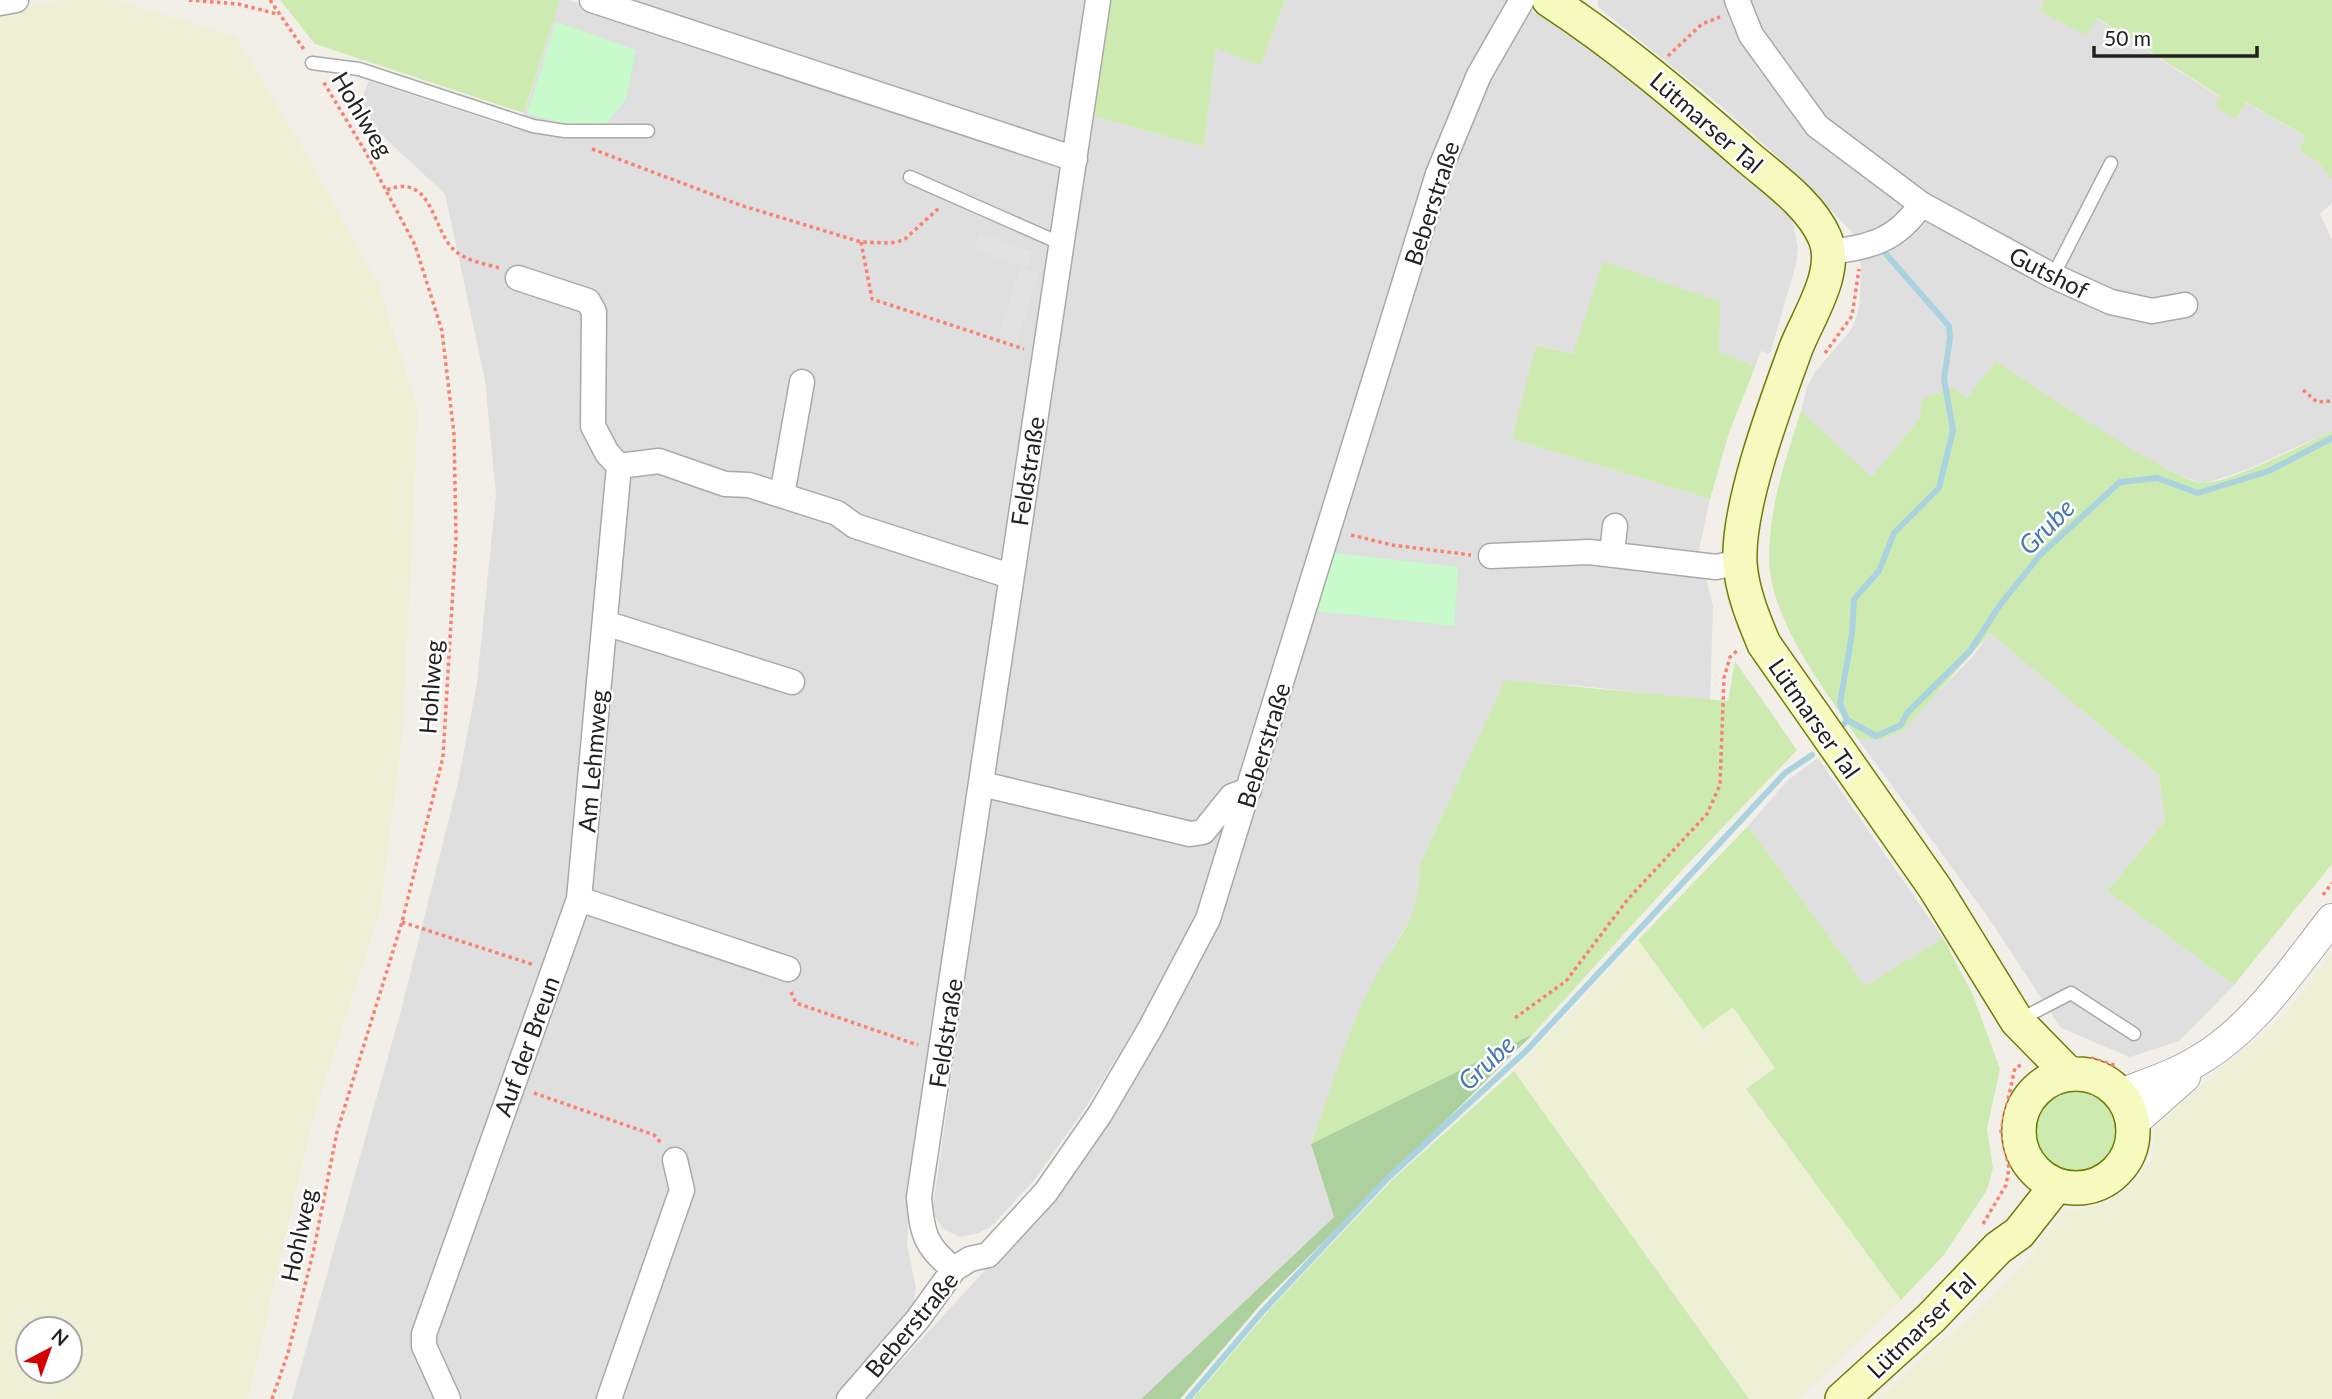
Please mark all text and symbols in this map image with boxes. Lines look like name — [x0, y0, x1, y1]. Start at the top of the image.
scale bar — [2094, 14, 2257, 58]
text: 50 m — [2104, 25, 2151, 50]
street label: Lütmarser Tal — [1645, 65, 1769, 179]
street label: Hohlweg — [326, 66, 400, 162]
street label: Beberstraße — [1397, 137, 1465, 269]
street label: Gutshof — [2005, 240, 2094, 304]
street label: Feldstraße — [1004, 414, 1050, 528]
water label: Grube — [2011, 491, 2081, 561]
street label: Hohlweg — [412, 639, 448, 735]
street label: Lütmarser Tal — [1763, 652, 1867, 784]
street label: Beberstraße — [1230, 679, 1296, 811]
street label: Am Lehmweg — [571, 688, 613, 834]
street label: Auf der Breun — [487, 972, 565, 1120]
street label: Feldstraße — [922, 976, 968, 1090]
water label: Grube — [1451, 1028, 1521, 1096]
street label: Hohlweg — [274, 1186, 322, 1284]
street label: Beberstraße — [858, 1265, 964, 1383]
street label: Lütmarser Tal — [1861, 1266, 1981, 1384]
north arrow — [14, 1315, 84, 1385]
text: N — [47, 1323, 74, 1350]

